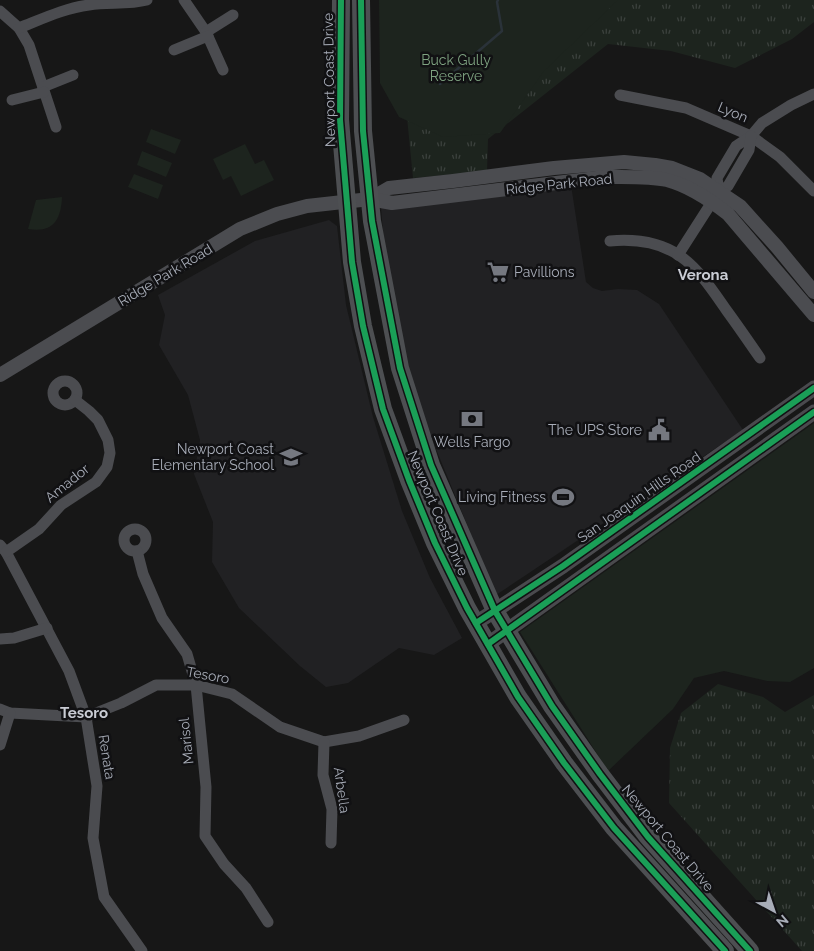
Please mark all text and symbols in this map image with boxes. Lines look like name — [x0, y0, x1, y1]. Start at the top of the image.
street label: Newport Coast Drive — [320, 13, 338, 147]
park label: Buck Gully Reserve — [421, 52, 491, 84]
street label: Lyon — [716, 99, 750, 125]
street label: Ridge Park Road — [505, 170, 613, 198]
street label: Ridge Park Road — [115, 241, 215, 309]
supermarket icon: Pavillions — [485, 259, 511, 285]
place label: Pavillions — [514, 264, 575, 280]
district label: Verona — [678, 266, 729, 284]
bank icon: Wells Fargo — [459, 406, 485, 432]
public building icon: The UPS Store — [646, 417, 672, 443]
place label: The UPS Store — [548, 422, 642, 438]
place label: Wells Fargo — [434, 434, 510, 450]
place label: Newport Coast Elementary School — [151, 441, 274, 473]
school or university icon: Newport Coast Elementary School — [278, 444, 304, 470]
street label: Newport Coast Drive — [404, 448, 472, 578]
street label: San Joaquin Hills Road — [574, 448, 704, 546]
street label: Amador — [42, 460, 92, 506]
sports icon: Living Fitness — [550, 484, 576, 510]
place label: Living Fitness — [458, 489, 546, 505]
street label: Tesoro — [185, 663, 231, 687]
district label: Tesoro — [60, 704, 108, 722]
street label: Marisol — [176, 717, 196, 765]
street label: Renata — [96, 733, 118, 781]
street label: Arbella — [331, 766, 353, 814]
street label: Newport Coast Drive — [619, 781, 717, 895]
north arrow — [749, 886, 799, 936]
text: N — [773, 911, 792, 931]

